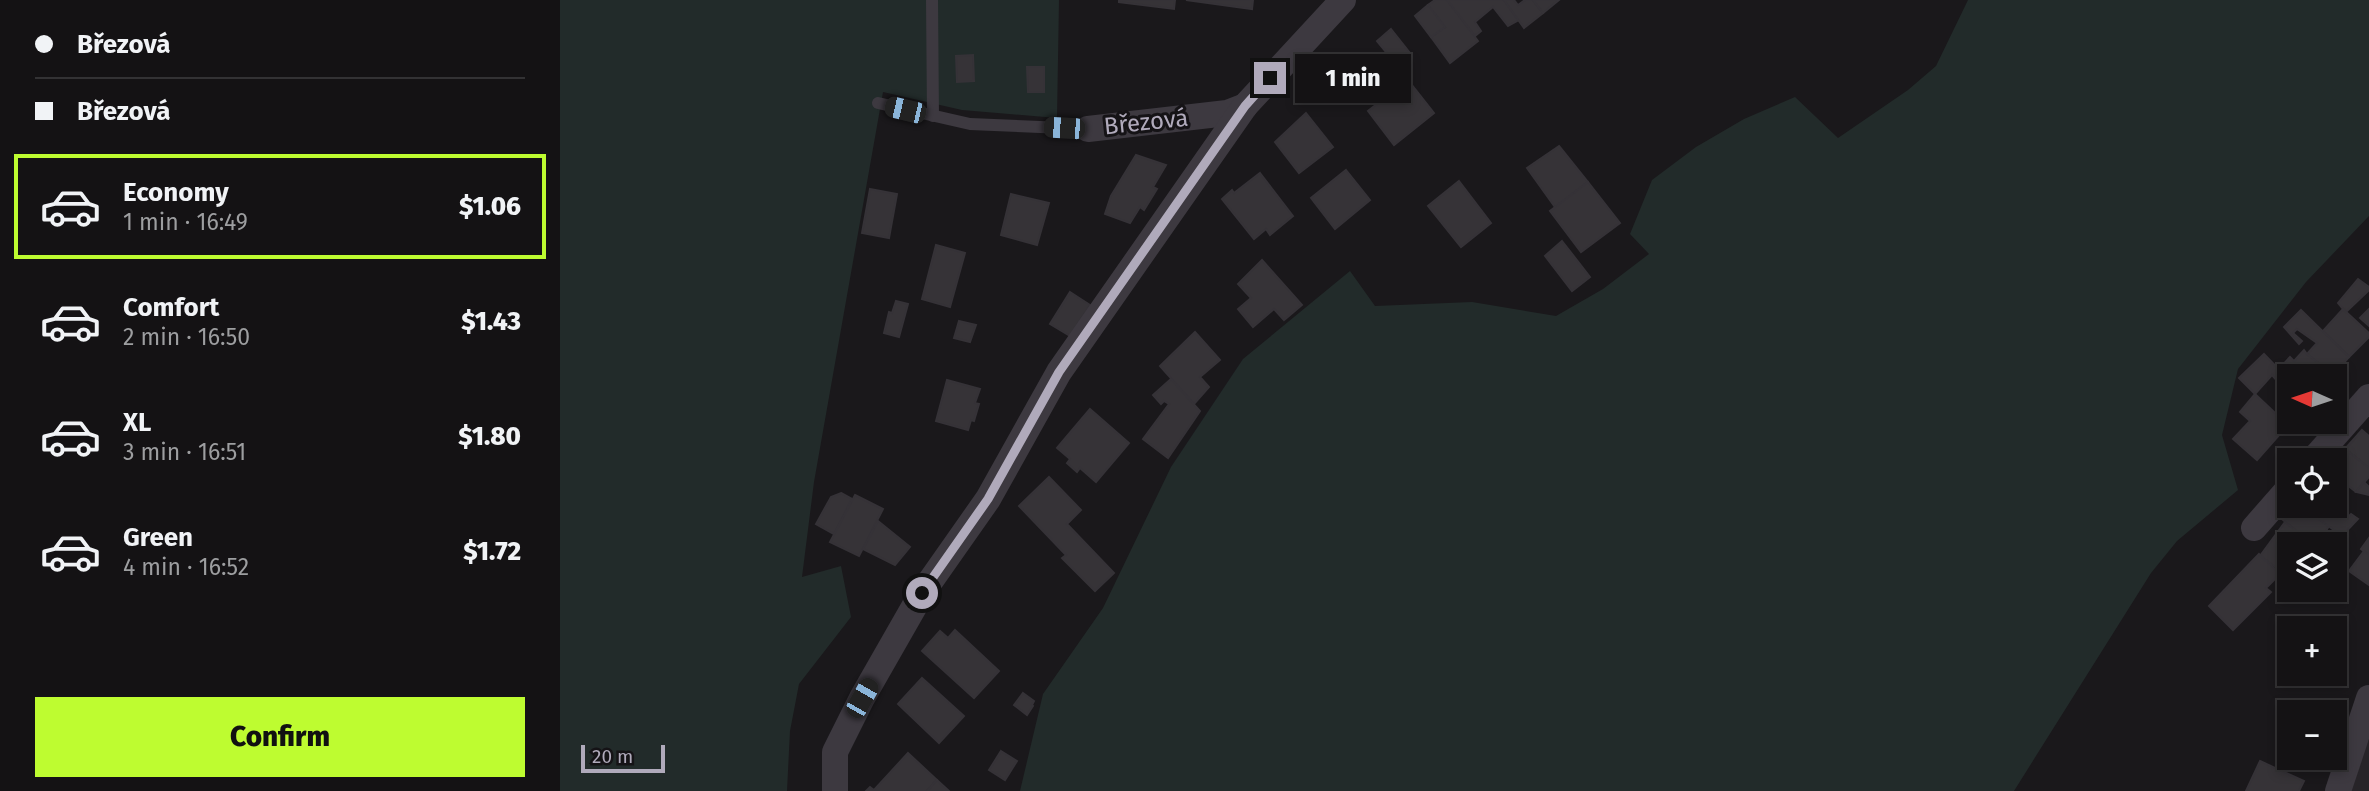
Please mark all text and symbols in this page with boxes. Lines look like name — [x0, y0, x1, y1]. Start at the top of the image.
text: Březová — [77, 29, 171, 60]
callout: 1 min — [1294, 54, 1410, 102]
route end — [1254, 62, 1286, 94]
text: 1 min — [1325, 64, 1381, 92]
car — [883, 95, 928, 125]
text: Březová — [77, 96, 171, 127]
street label: Březová — [1102, 104, 1190, 140]
car — [1043, 116, 1086, 140]
icon: car — [39, 175, 102, 238]
text: Economy — [123, 177, 229, 208]
text: $1.06 — [459, 191, 521, 222]
text: 1 min · 16:49 — [123, 208, 248, 236]
icon: car — [39, 290, 102, 353]
text: Comfort — [123, 292, 219, 323]
text: $1.43 — [461, 306, 521, 337]
text: 2 min · 16:50 — [123, 323, 250, 351]
north arrow — [2277, 364, 2347, 434]
map controls — [2277, 364, 2347, 770]
icon: car — [39, 405, 102, 468]
text: XL — [123, 407, 151, 438]
text: $1.80 — [458, 421, 521, 452]
text: 3 min · 16:51 — [123, 438, 246, 466]
button: locate — [2277, 448, 2347, 518]
icon: car — [39, 520, 102, 583]
text: Green — [123, 522, 193, 553]
button: layers — [2277, 532, 2347, 602]
text: $1.72 — [463, 536, 521, 567]
text: 4 min · 16:52 — [123, 553, 249, 581]
route start — [906, 577, 938, 609]
button: + — [2277, 616, 2347, 686]
car — [843, 675, 882, 721]
button: Confirm — [35, 697, 525, 777]
button: − — [2277, 700, 2347, 770]
scale bar — [581, 742, 665, 774]
text: 20 m — [592, 745, 633, 768]

